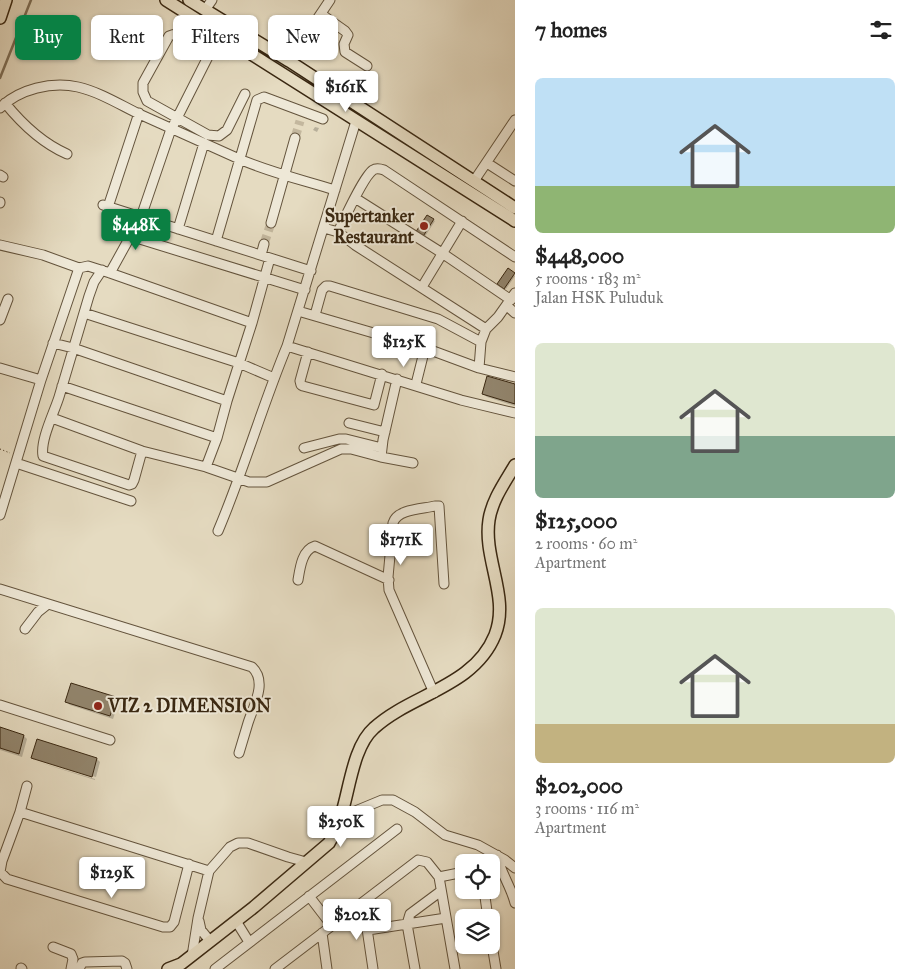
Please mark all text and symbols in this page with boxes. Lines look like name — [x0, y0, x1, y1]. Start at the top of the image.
chip: Buy — [15, 15, 81, 60]
chip: Rent — [91, 15, 163, 60]
chip: Filters — [173, 15, 258, 60]
chip: New — [268, 15, 338, 60]
icon: filters — [867, 16, 895, 44]
text: 7 homes — [535, 17, 607, 43]
pin: $161K — [311, 70, 381, 113]
text: $161K — [325, 77, 367, 96]
icon: home — [670, 111, 760, 201]
place label: Supertanker Restaurant — [325, 205, 415, 248]
pin: $448K — [101, 208, 171, 251]
text: $448K — [112, 215, 160, 234]
marker: Supertanker Restaurant — [418, 220, 430, 232]
text: $448,000 — [535, 243, 624, 269]
text: 5 rooms · 183 m² — [535, 269, 641, 288]
text: Jalan HSK Puluduk — [535, 288, 663, 307]
pin: $125K — [369, 326, 439, 368]
text: $125K — [383, 332, 425, 351]
icon: home — [670, 376, 760, 466]
text: $125,000 — [535, 508, 617, 534]
pin: $171K — [366, 524, 436, 566]
text: $171K — [380, 530, 422, 549]
text: 2 rooms · 60 m² — [535, 534, 637, 553]
text: Apartment — [535, 553, 607, 572]
icon: home — [670, 641, 760, 731]
place label: VIZ 2 DIMENSION — [107, 695, 272, 717]
marker: VIZ 2 DIMENSION — [92, 700, 104, 712]
text: $202,000 — [535, 773, 623, 799]
text: 3 rooms · 116 m² — [535, 799, 639, 818]
pin: $250K — [306, 806, 376, 848]
text: $250K — [318, 812, 364, 831]
text: Apartment — [535, 818, 607, 837]
map controls — [455, 854, 500, 954]
button: locate — [455, 854, 500, 899]
pin: $129K — [77, 856, 147, 899]
text: $129K — [90, 863, 134, 882]
pin: $202K — [322, 898, 392, 941]
text: $202K — [334, 905, 380, 924]
button: layers — [455, 909, 500, 954]

